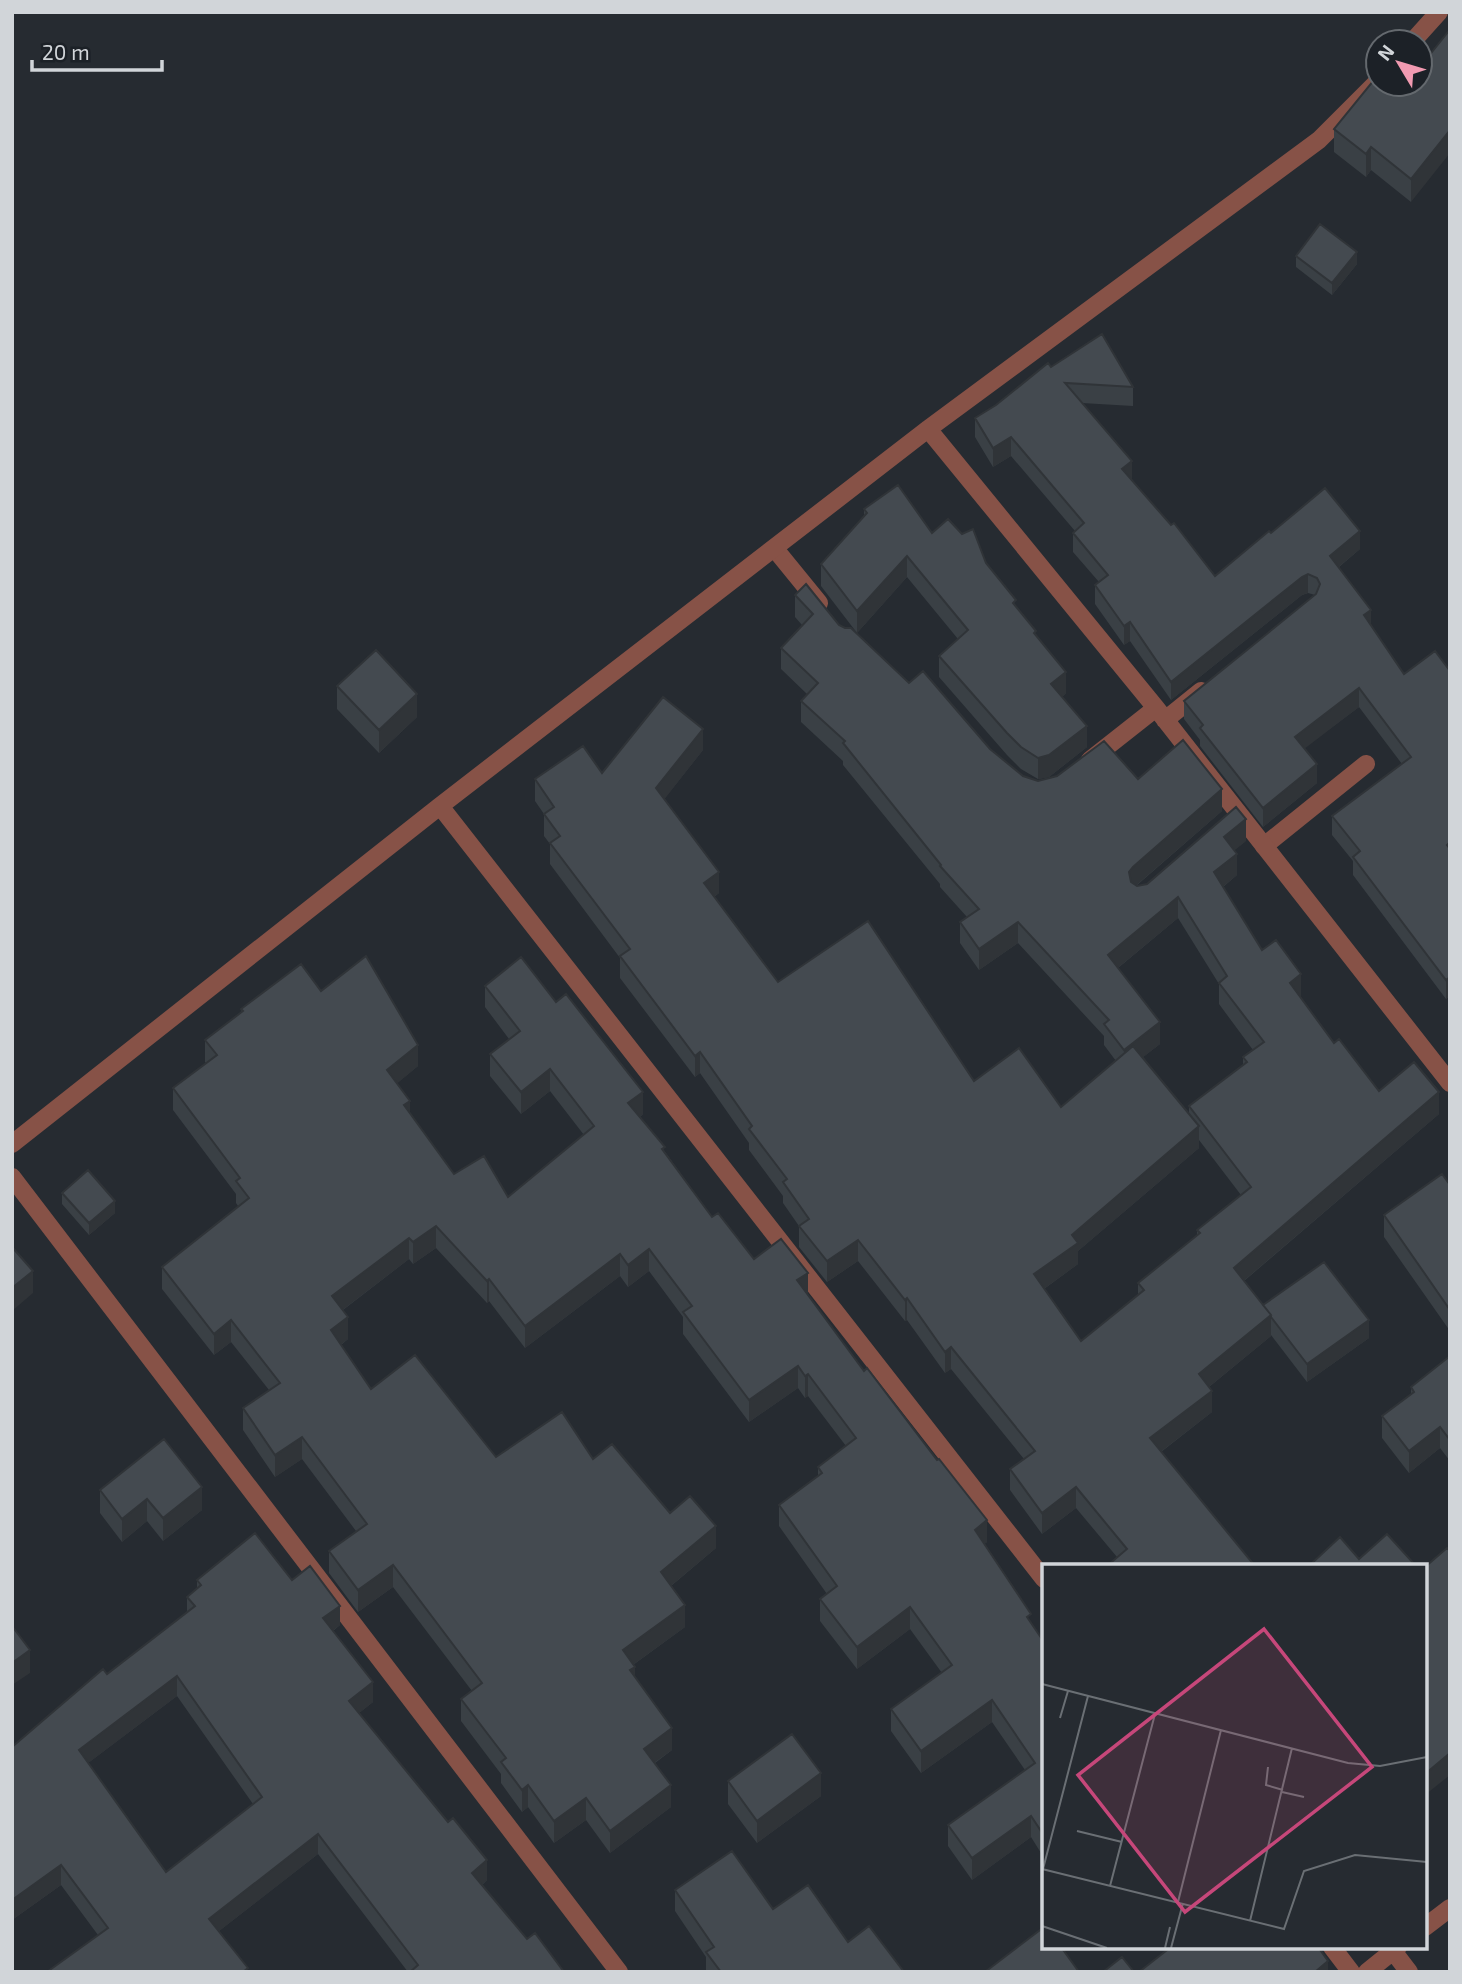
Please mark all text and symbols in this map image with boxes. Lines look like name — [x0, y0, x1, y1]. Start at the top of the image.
scale bar — [32, 28, 161, 72]
north arrow — [1364, 28, 1434, 98]
text: 20 m — [42, 39, 90, 64]
text: N — [1372, 40, 1398, 65]
inset map — [1042, 1564, 1427, 1949]

